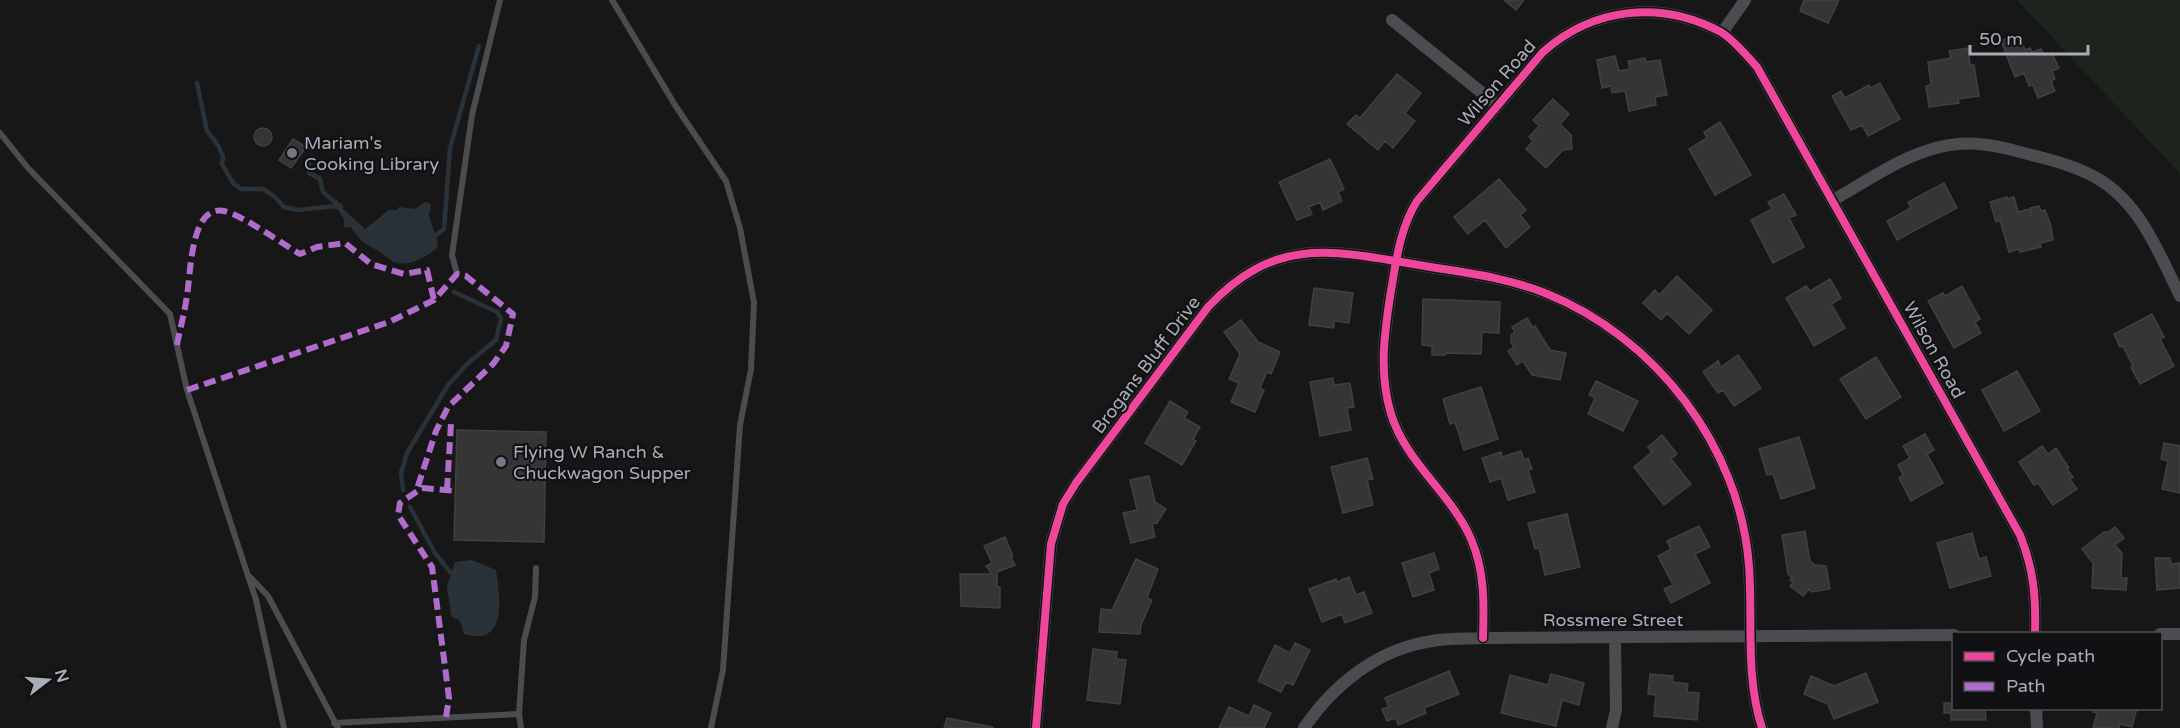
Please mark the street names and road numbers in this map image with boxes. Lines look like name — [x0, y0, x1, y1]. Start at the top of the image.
street label: Wilson Road — [1453, 35, 1541, 131]
street label: Brogans Bluff Drive — [1087, 292, 1205, 438]
street label: Wilson Road — [1898, 298, 1970, 402]
street label: Rossmere Street — [1543, 609, 1683, 631]

